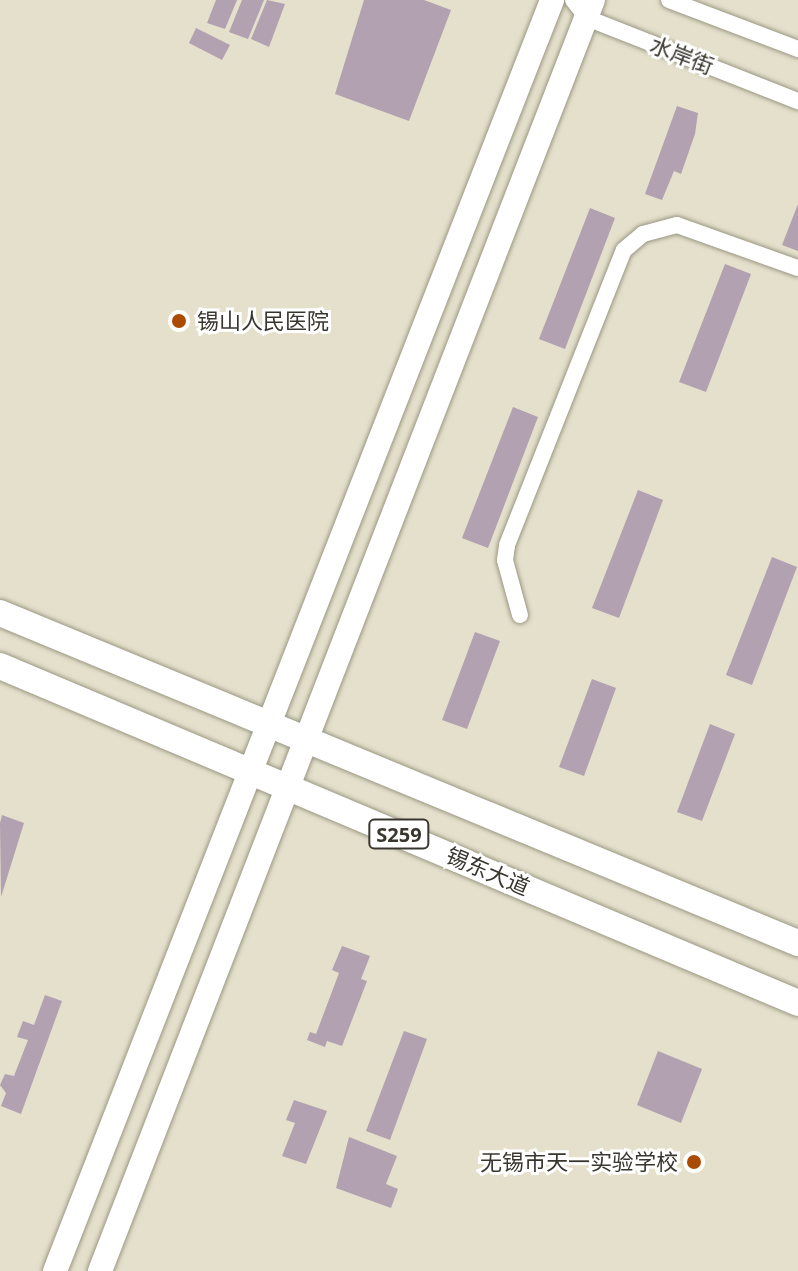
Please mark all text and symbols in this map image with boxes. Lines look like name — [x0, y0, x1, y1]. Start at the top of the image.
street label: 水岸街 — [646, 31, 718, 79]
place label: 锡山人民医院 — [197, 308, 329, 334]
marker: 锡山人民医院 — [168, 310, 190, 332]
road number: S259 — [367, 818, 431, 850]
street label: 锡东大道 — [442, 842, 534, 900]
place label: 无锡市天一实验学校 — [480, 1149, 678, 1175]
marker: 无锡市天一实验学校 — [685, 1153, 703, 1171]

